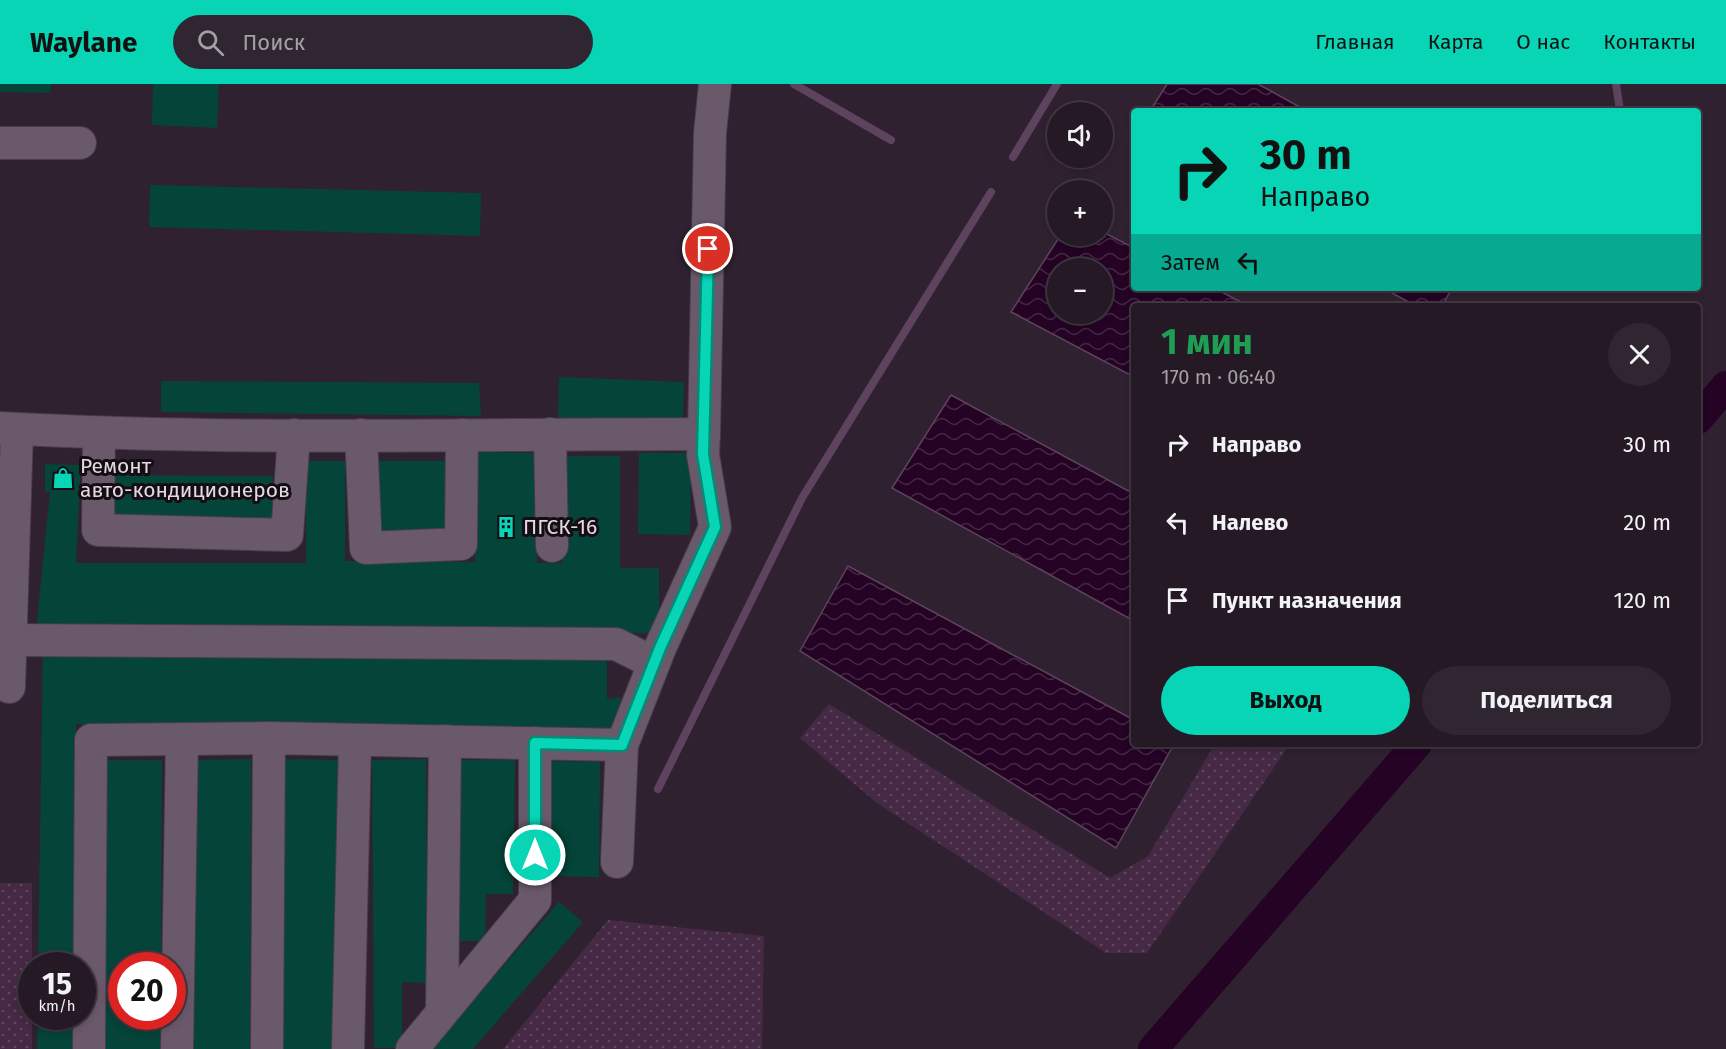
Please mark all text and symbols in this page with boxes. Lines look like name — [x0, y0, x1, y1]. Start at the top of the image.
search box — [173, 15, 593, 69]
text: Waylane — [30, 26, 137, 59]
icon: search — [194, 26, 227, 59]
text: Поиск — [242, 29, 305, 56]
text: Главная — [1315, 29, 1395, 55]
text: Карта — [1428, 29, 1483, 55]
text: О нас — [1516, 29, 1570, 55]
text: Контакты — [1603, 29, 1696, 55]
map controls — [1047, 102, 1113, 324]
button: sound — [1047, 102, 1113, 168]
text: 30 m — [1260, 130, 1352, 180]
icon: right — [1161, 132, 1239, 210]
button: + — [1047, 180, 1113, 246]
text: Направо — [1260, 181, 1370, 213]
pin — [682, 223, 733, 274]
icon: arrive — [691, 232, 724, 265]
icon: left — [1232, 246, 1265, 279]
text: Затем — [1161, 249, 1220, 276]
button: − — [1047, 258, 1113, 324]
text: 1 мин — [1161, 320, 1253, 364]
button: close — [1608, 323, 1671, 386]
text: 170 m · 06:40 — [1161, 365, 1276, 389]
icon: right — [1161, 428, 1194, 461]
text: Направо — [1212, 431, 1301, 458]
text: 30 m — [1623, 431, 1671, 458]
place label: Ремонт авто-кондиционеров — [80, 453, 290, 503]
shop icon: Ремонт авто-кондиционеров — [51, 466, 75, 490]
icon: left — [1161, 506, 1194, 539]
text: Налево — [1212, 509, 1288, 536]
text: 20 m — [1623, 509, 1671, 536]
place label: ПГСК-16 — [523, 514, 597, 540]
building icon: ПГСК-16 — [494, 515, 518, 539]
icon: arrive — [1161, 584, 1194, 617]
text: Пункт назначения — [1212, 587, 1402, 614]
text: 120 m — [1614, 587, 1671, 614]
button: Выход — [1161, 666, 1410, 735]
button: Поделиться — [1422, 666, 1671, 735]
position arrow — [503, 823, 567, 887]
speed limit sign: 20 — [108, 952, 186, 1030]
text: 15 — [42, 966, 72, 1002]
text: km/h — [38, 997, 76, 1015]

